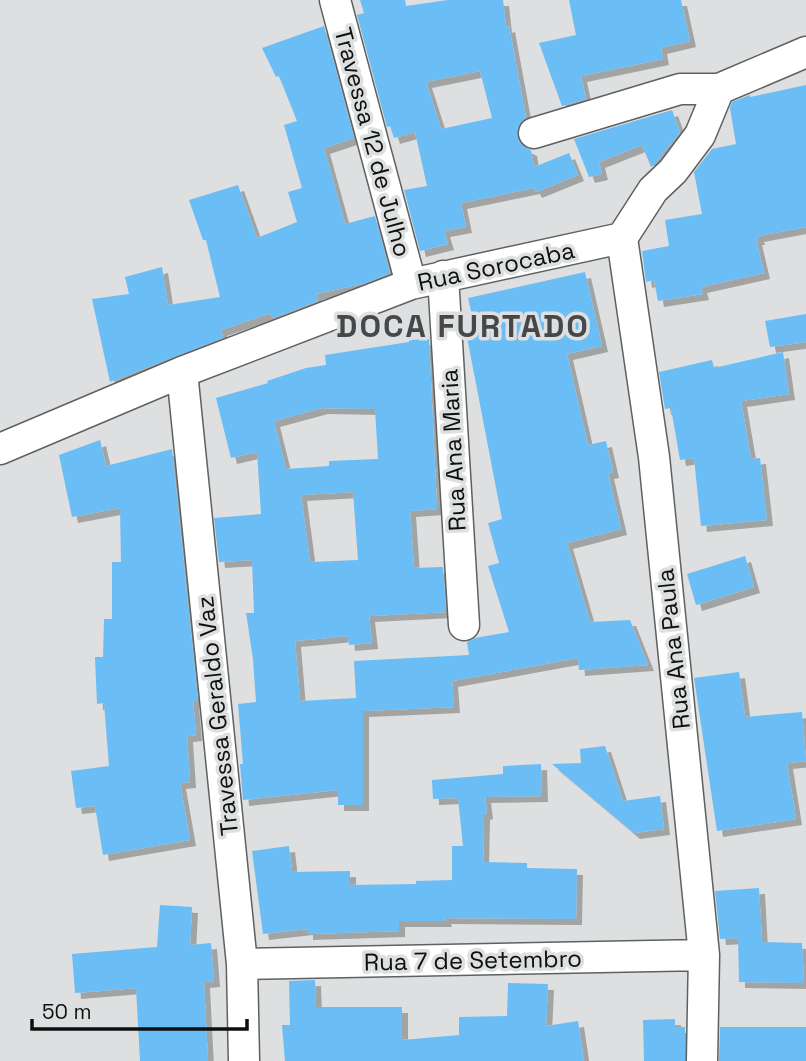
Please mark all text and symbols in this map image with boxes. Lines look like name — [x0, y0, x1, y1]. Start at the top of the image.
street label: Travessa 12 de Julho — [327, 24, 419, 260]
street label: Rua Sorocaba — [414, 234, 578, 298]
district label: DOCA FURTADO — [336, 306, 590, 346]
street label: Rua Ana Maria — [433, 368, 473, 532]
street label: Rua Ana Paula — [649, 567, 697, 731]
street label: Travessa Geraldo Vaz — [189, 595, 245, 837]
street label: Rua 7 de Setembro — [364, 943, 582, 977]
scale bar — [32, 988, 247, 1032]
text: 50 m — [42, 998, 92, 1025]

